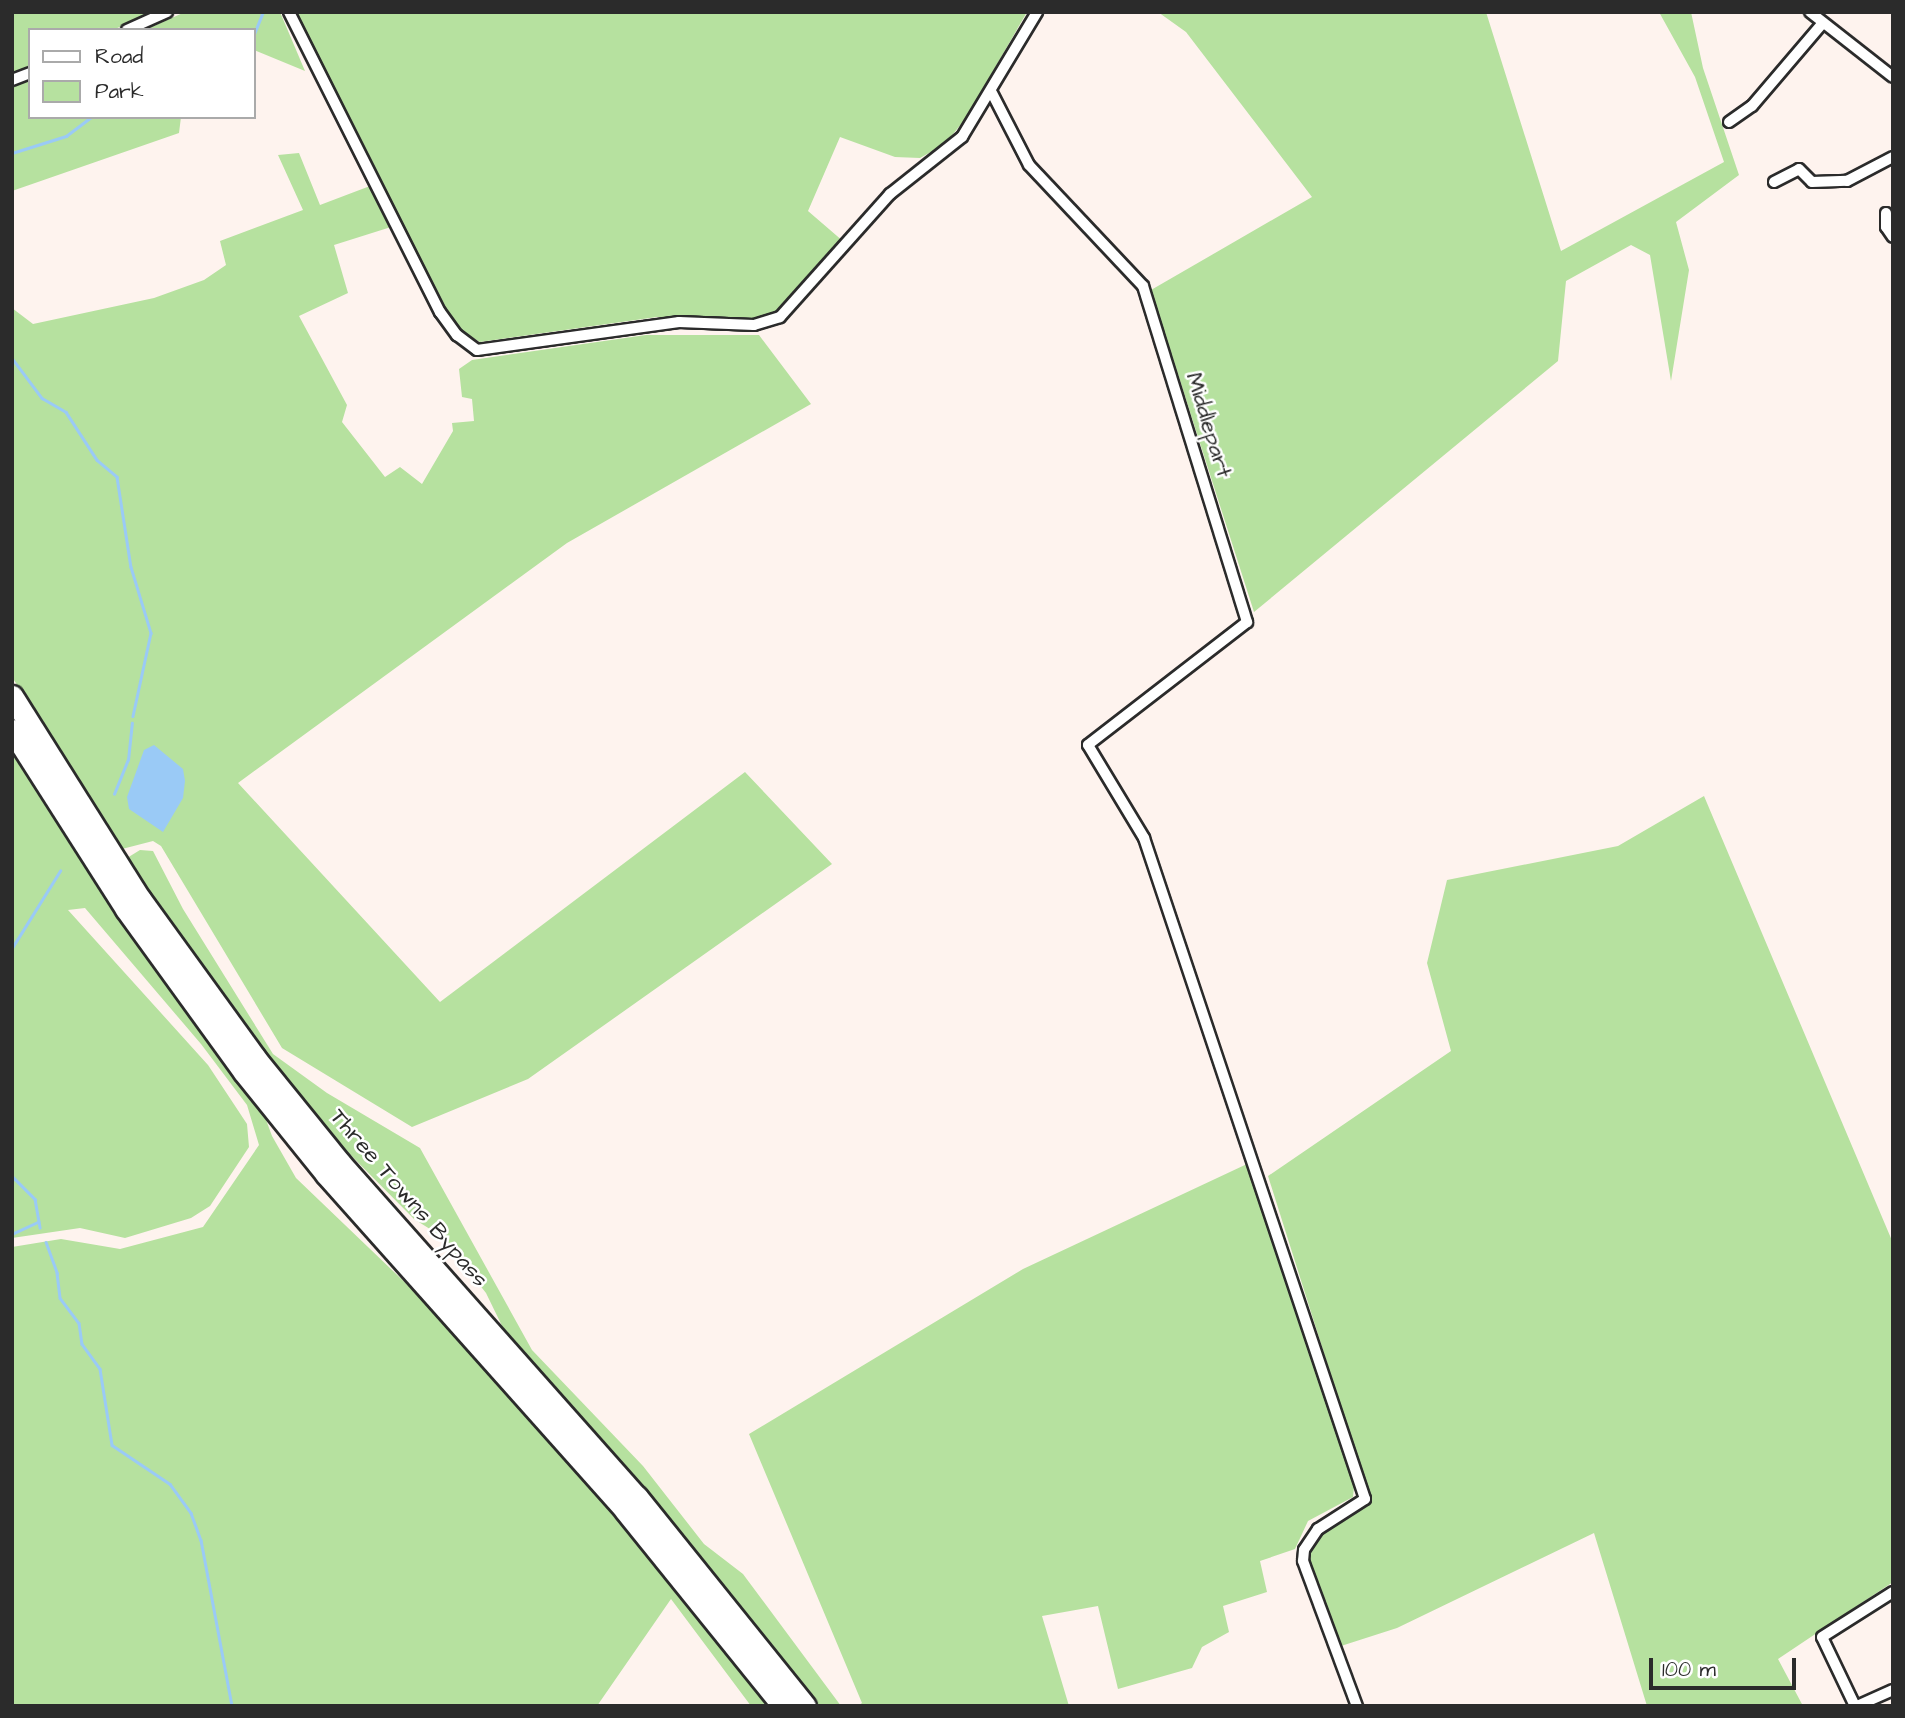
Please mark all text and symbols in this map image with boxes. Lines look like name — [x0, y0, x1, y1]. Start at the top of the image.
legend — [28, 28, 256, 119]
text: Road — [95, 42, 143, 71]
text: Park — [95, 77, 144, 106]
street label: Middlepart — [1180, 369, 1238, 481]
street label: Three Towns Bypass — [324, 1103, 494, 1293]
scale bar — [1653, 1644, 1800, 1688]
text: 100 m — [1662, 1655, 1716, 1684]

